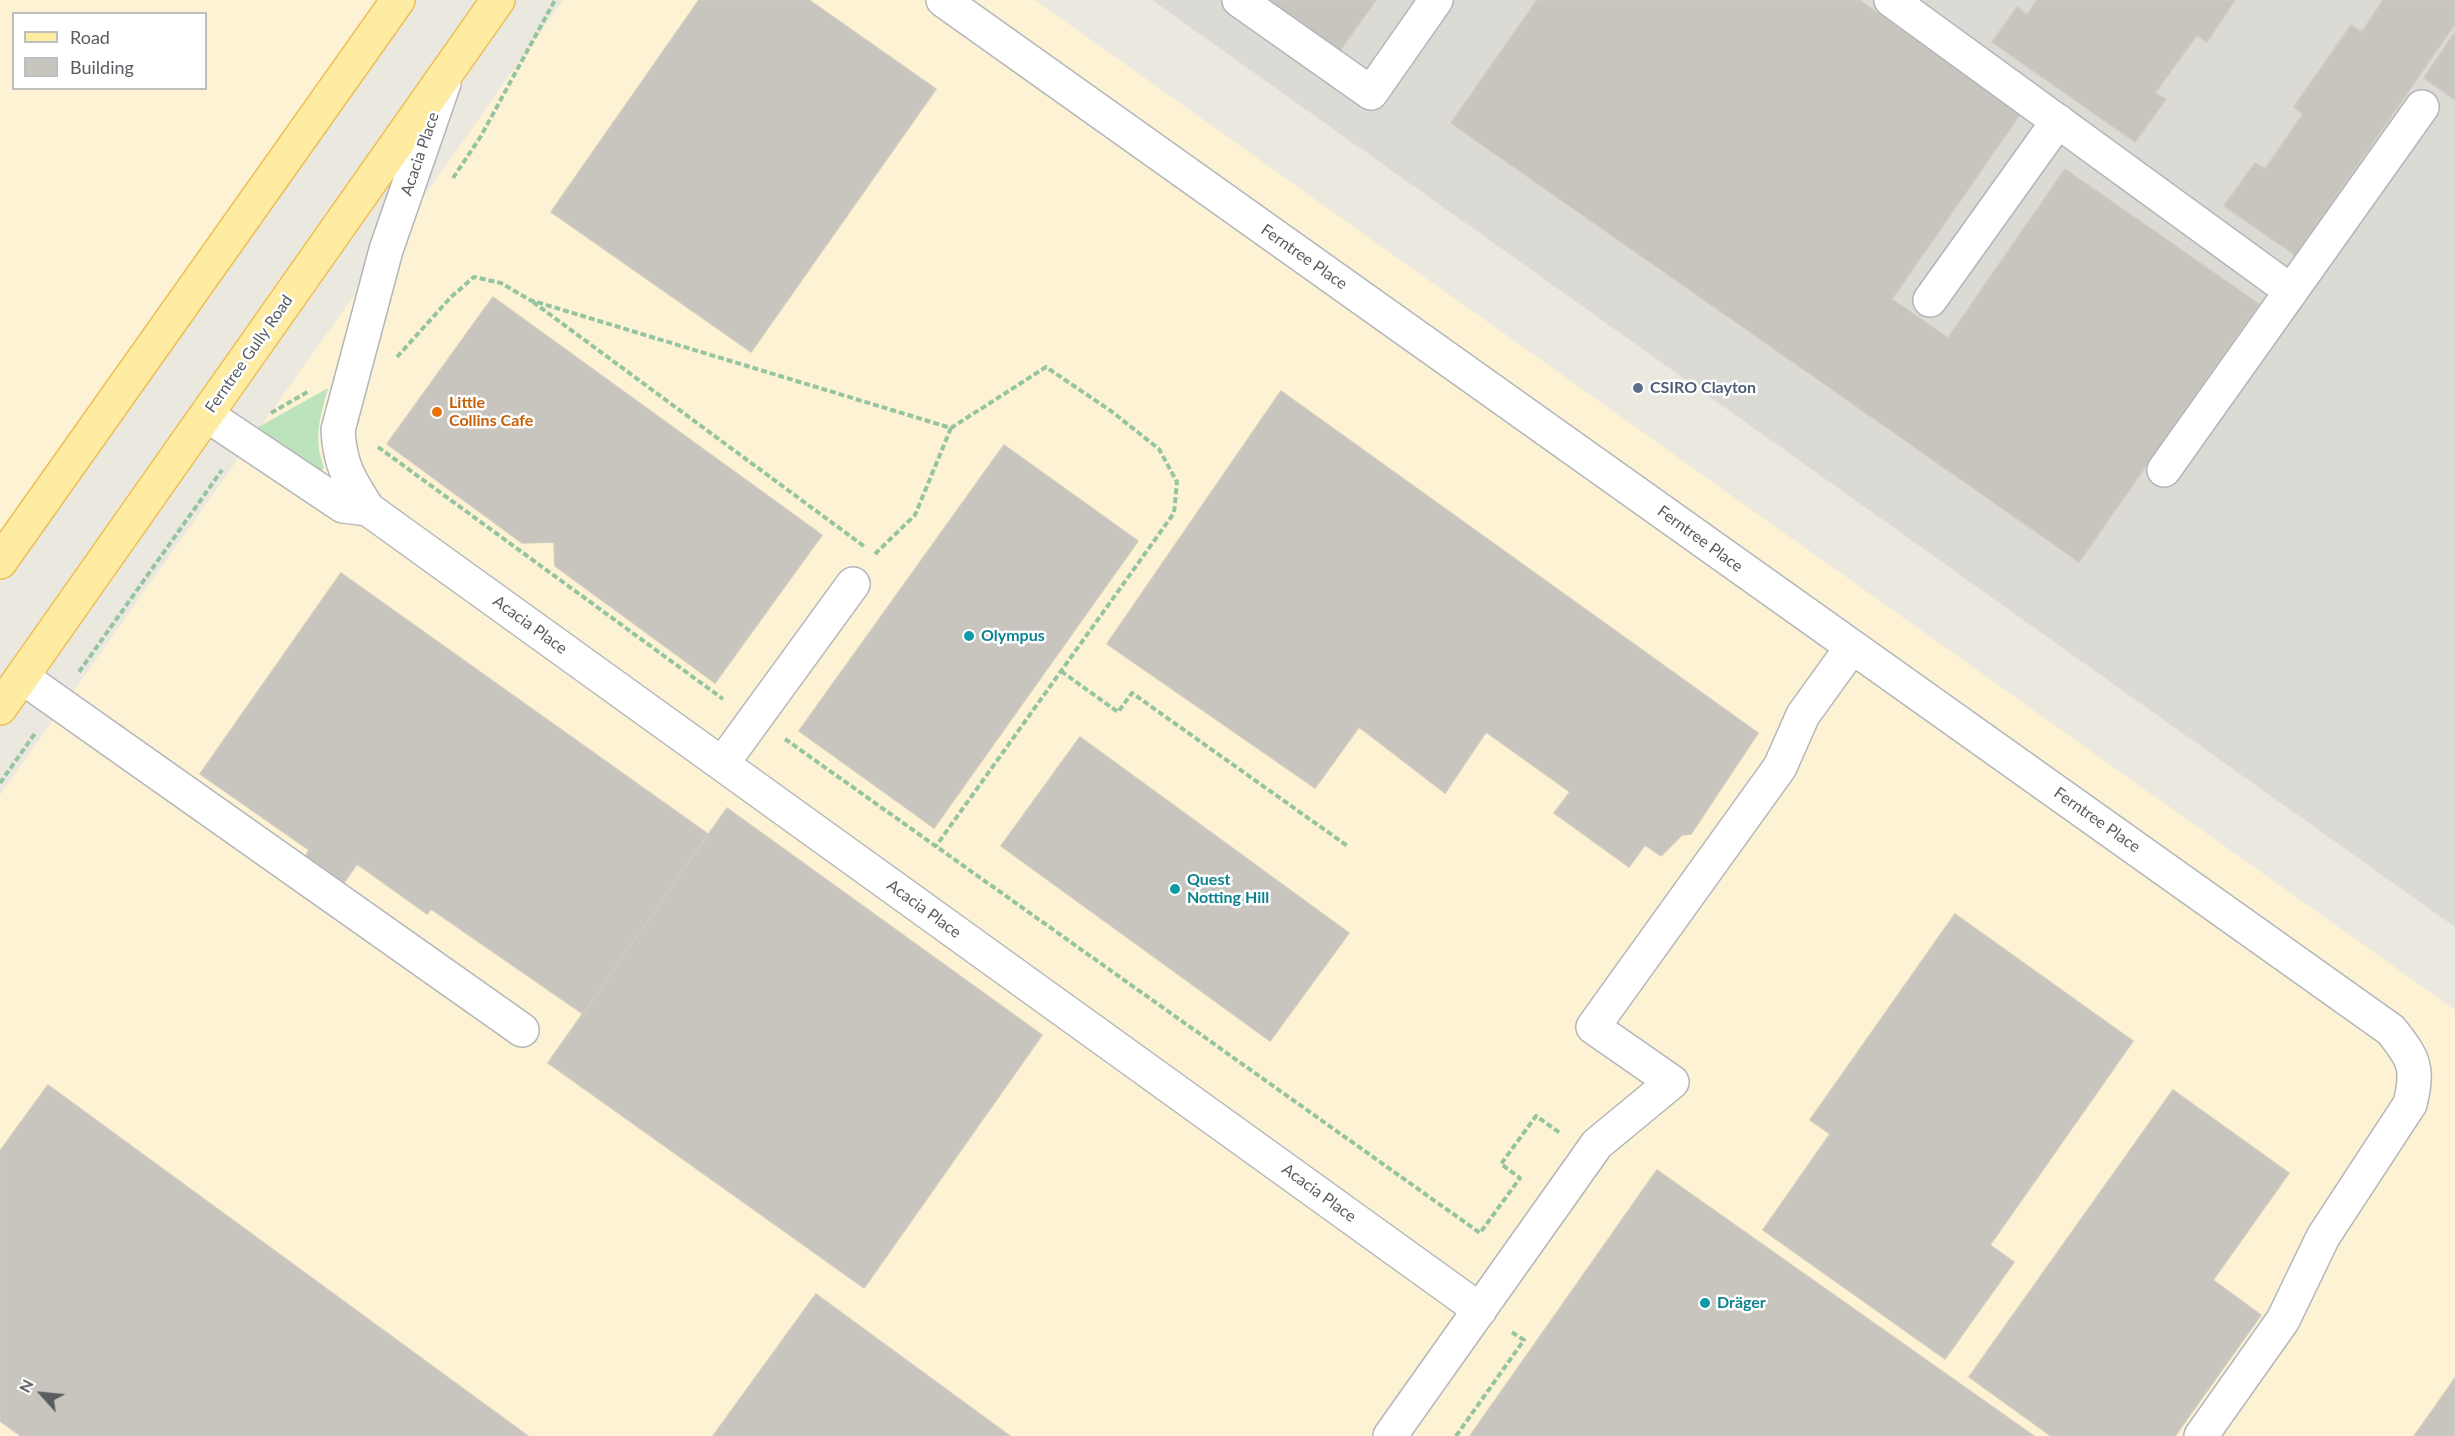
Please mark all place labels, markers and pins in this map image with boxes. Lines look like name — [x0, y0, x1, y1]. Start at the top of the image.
place label: CSIRO Clayton — [1650, 378, 1756, 398]
marker: CSIRO Clayton — [1631, 381, 1645, 395]
place label: Little Collins Cafe — [449, 393, 533, 431]
marker: Little Collins Cafe — [430, 405, 444, 419]
place label: Olympus — [981, 626, 1045, 646]
marker: Olympus — [962, 629, 976, 643]
place label: Quest Notting Hill — [1187, 870, 1269, 908]
marker: Quest Notting Hill — [1168, 882, 1182, 896]
place label: Dräger — [1717, 1293, 1766, 1313]
marker: Dräger — [1698, 1296, 1712, 1310]

